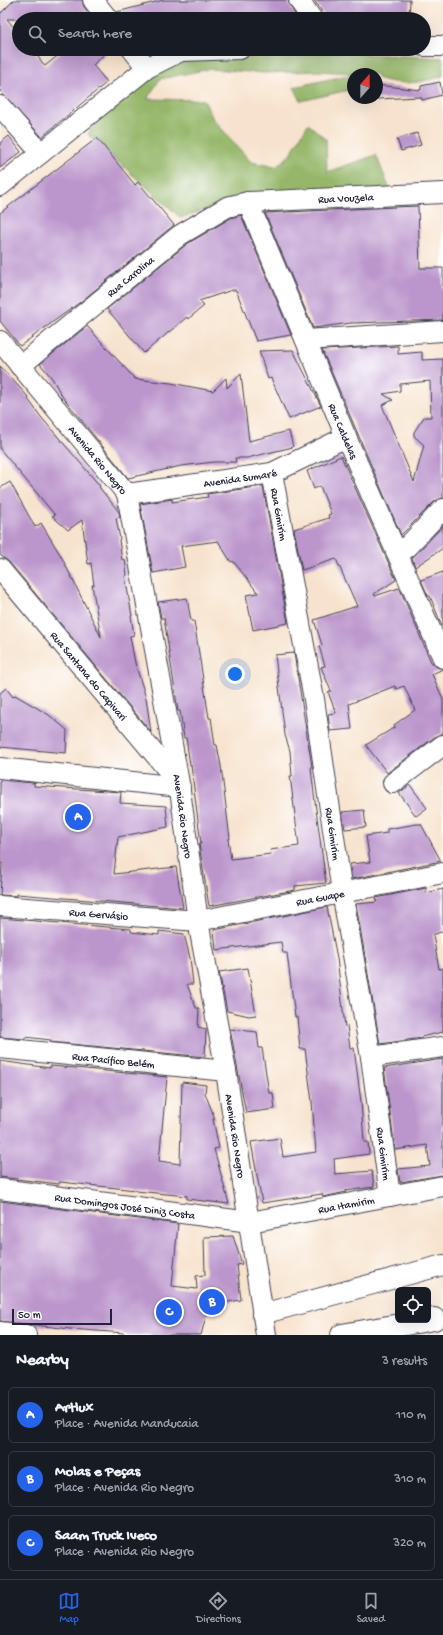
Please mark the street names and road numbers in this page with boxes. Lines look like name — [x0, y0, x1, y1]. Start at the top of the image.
street label: Rua Vouzela — [318, 192, 375, 207]
street label: Rua Carolina — [105, 254, 158, 300]
street label: Rua Caldelas — [325, 402, 359, 462]
street label: Avenida Rio Negro — [65, 424, 129, 498]
street label: Avenida Sumaré — [203, 467, 280, 491]
street label: Rua Gimirim — [267, 487, 289, 542]
street label: Rua Santana do Capivari — [47, 630, 128, 724]
street label: Avenida Rio Negro — [170, 773, 193, 860]
street label: Rua Gimirim — [322, 807, 341, 861]
street label: Rua Guape — [295, 888, 346, 910]
street label: Rua Gervásio — [69, 907, 129, 924]
street label: Rua Pacífico Belém — [71, 1051, 155, 1072]
street label: Avenida Rio Negro — [222, 1093, 246, 1179]
street label: Rua Gimirim — [373, 1127, 392, 1181]
street label: Rua Domingos José Diniz Costa — [54, 1192, 196, 1223]
street label: Rua Itamirim — [317, 1195, 376, 1217]

